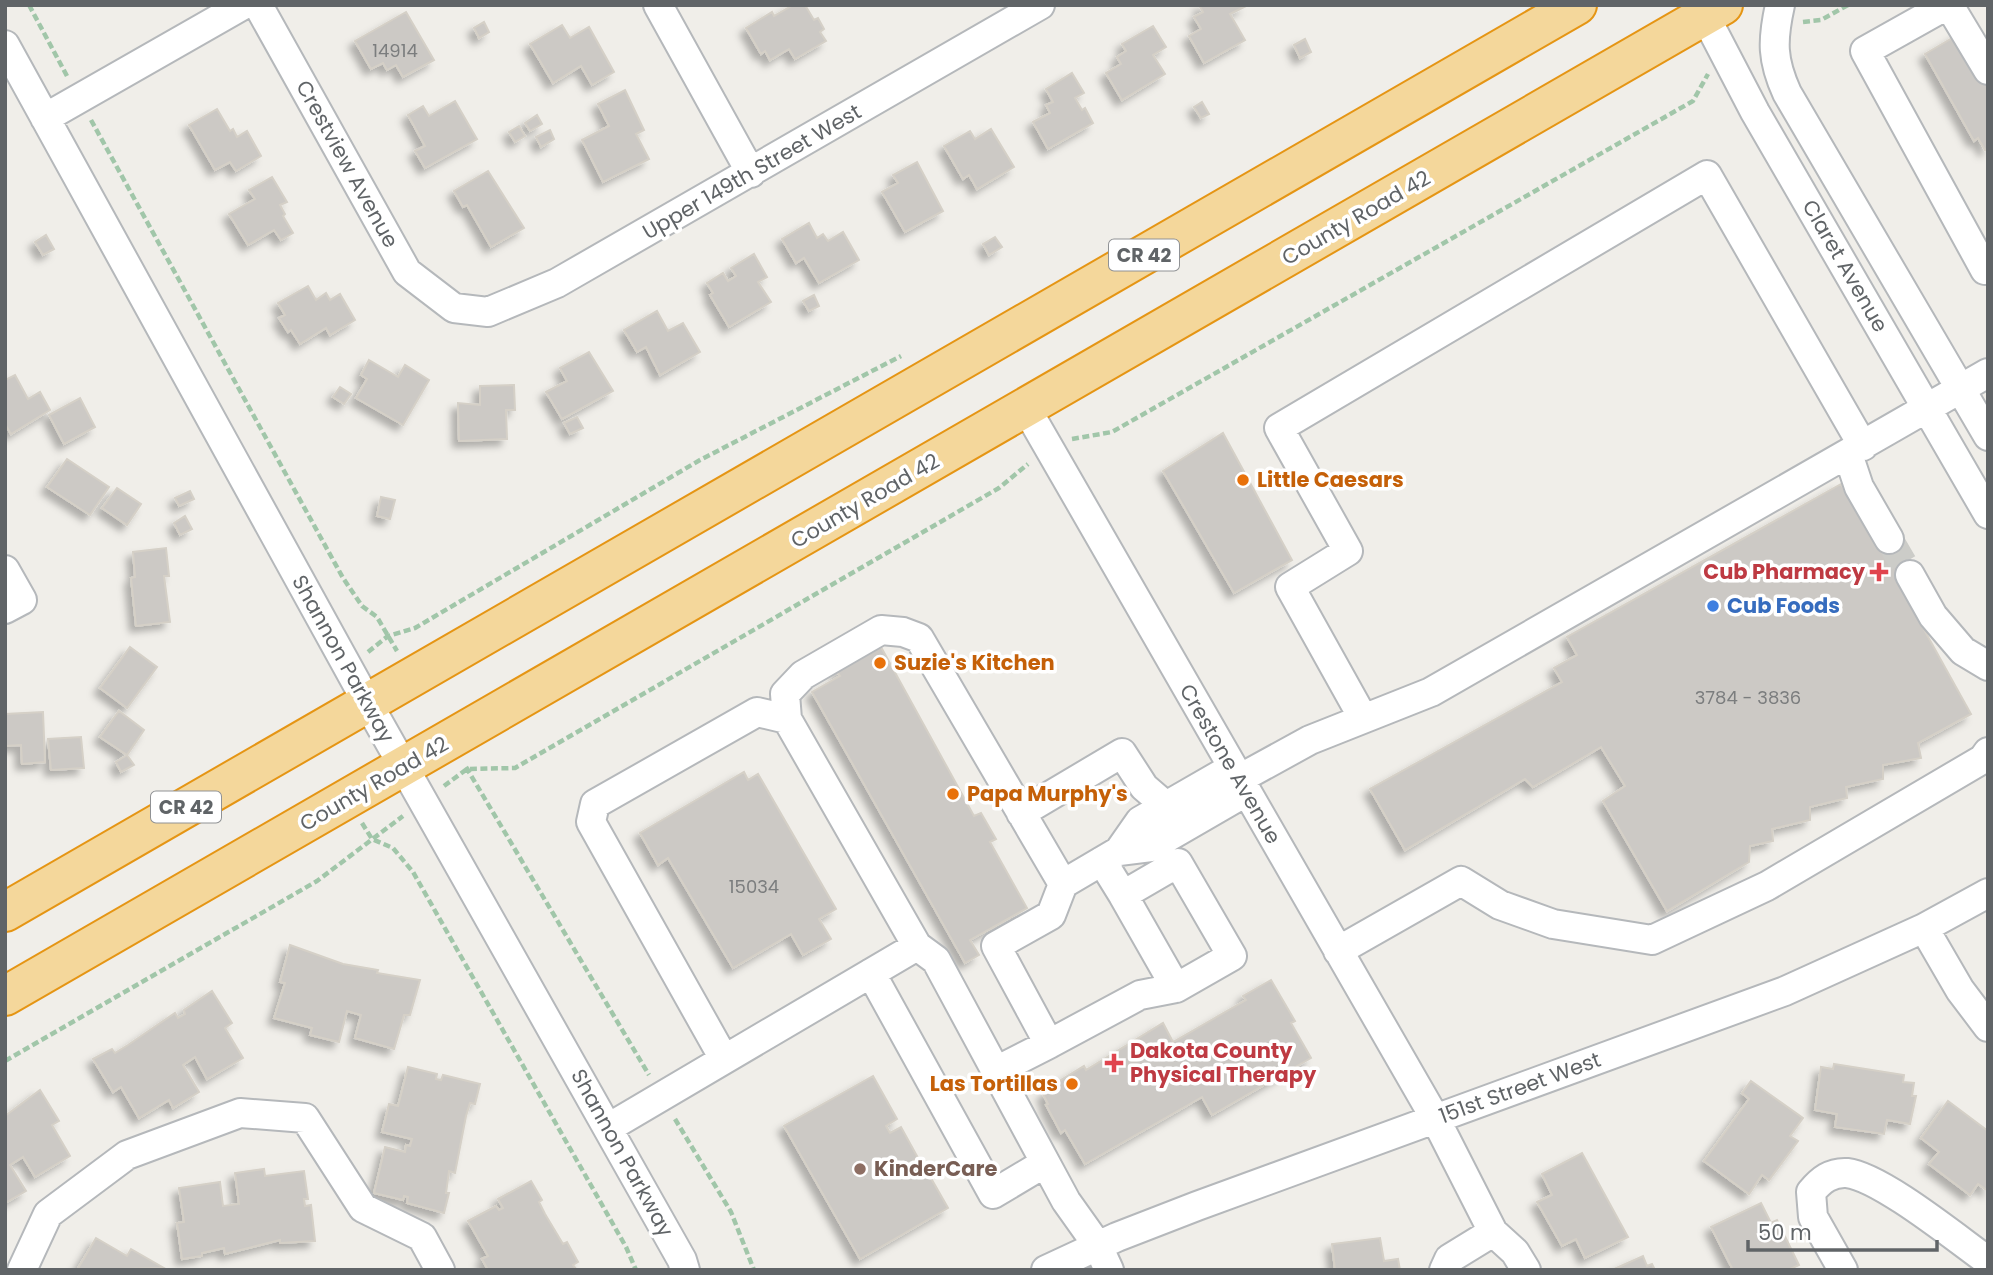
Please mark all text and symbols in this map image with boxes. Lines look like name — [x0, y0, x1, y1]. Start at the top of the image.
house number: 14914 — [372, 38, 418, 63]
street label: Crestview Avenue — [289, 75, 406, 253]
street label: Upper 149th Street West — [637, 97, 866, 246]
street label: County Road 42 — [1276, 163, 1435, 272]
street label: Claret Avenue — [1796, 194, 1895, 337]
road number: CR 42 — [1109, 240, 1179, 270]
street label: County Road 42 — [785, 446, 944, 555]
place label: Little Caesars — [1257, 465, 1404, 494]
marker: Little Caesars — [1235, 472, 1251, 488]
place label: Cub Pharmacy — [1703, 557, 1866, 586]
marker: Cub Pharmacy — [1871, 564, 1887, 580]
street label: Shannon Parkway — [285, 570, 402, 748]
place label: Cub Foods — [1727, 591, 1840, 620]
marker: Cub Foods — [1705, 598, 1721, 614]
place label: Suzie's Kitchen — [894, 648, 1055, 677]
marker: Suzie's Kitchen — [872, 655, 888, 671]
street label: Crestone Avenue — [1173, 679, 1288, 849]
house number: 3784 - 3836 — [1695, 685, 1801, 710]
street label: County Road 42 — [294, 729, 453, 838]
place label: Papa Murphy's — [967, 779, 1128, 808]
marker: Papa Murphy's — [945, 786, 961, 802]
road number: CR 42 — [151, 792, 221, 822]
house number: 15034 — [729, 874, 779, 899]
place label: Dakota County Physical Therapy — [1130, 1036, 1317, 1089]
street label: 151st Street West — [1435, 1045, 1605, 1130]
marker: Dakota County Physical Therapy — [1104, 1053, 1124, 1073]
street label: Shannon Parkway — [564, 1064, 681, 1242]
place label: Las Tortillas — [930, 1069, 1058, 1098]
marker: Las Tortillas — [1064, 1076, 1080, 1092]
place label: KinderCare — [874, 1154, 997, 1183]
marker: KinderCare — [852, 1161, 868, 1177]
scale bar — [1748, 1208, 1937, 1252]
text: 50 m — [1758, 1218, 1812, 1247]

